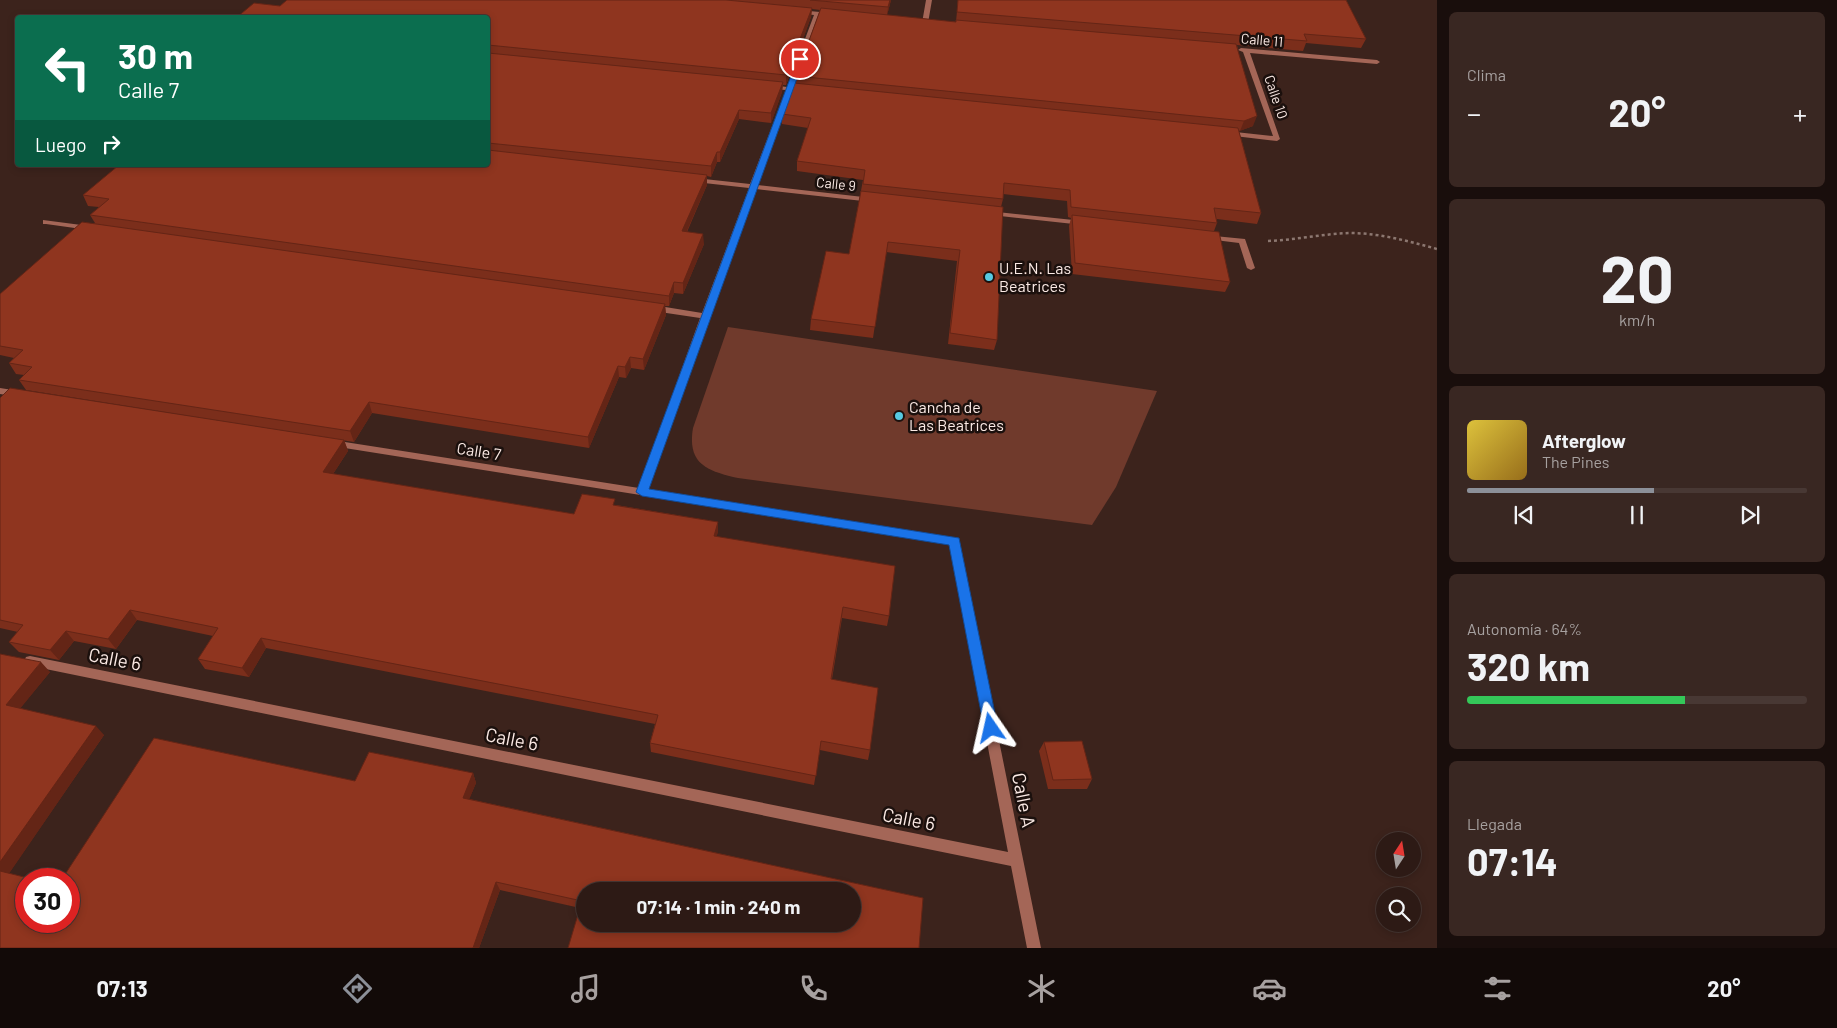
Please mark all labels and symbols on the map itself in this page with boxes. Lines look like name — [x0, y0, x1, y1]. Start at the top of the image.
street label: Calle 11 — [1240, 29, 1284, 50]
pin — [779, 38, 821, 80]
street label: Calle 10 — [1261, 73, 1292, 121]
street label: Calle 9 — [815, 173, 857, 194]
place label: U.E.N. Las Beatrices — [999, 258, 1071, 295]
marker: U.E.N. Las Beatrices — [983, 271, 995, 283]
place label: Cancha de Las Beatrices — [909, 397, 1004, 434]
marker: Cancha de Las Beatrices — [893, 410, 905, 422]
street label: Calle 7 — [456, 438, 503, 463]
street label: Calle 6 — [87, 642, 144, 675]
position arrow — [964, 701, 1016, 753]
street label: Calle 6 — [484, 722, 541, 755]
street label: Calle A — [1008, 771, 1041, 829]
street label: Calle 6 — [881, 802, 938, 835]
north arrow — [1376, 832, 1421, 878]
speed limit sign: 30 — [15, 868, 80, 933]

